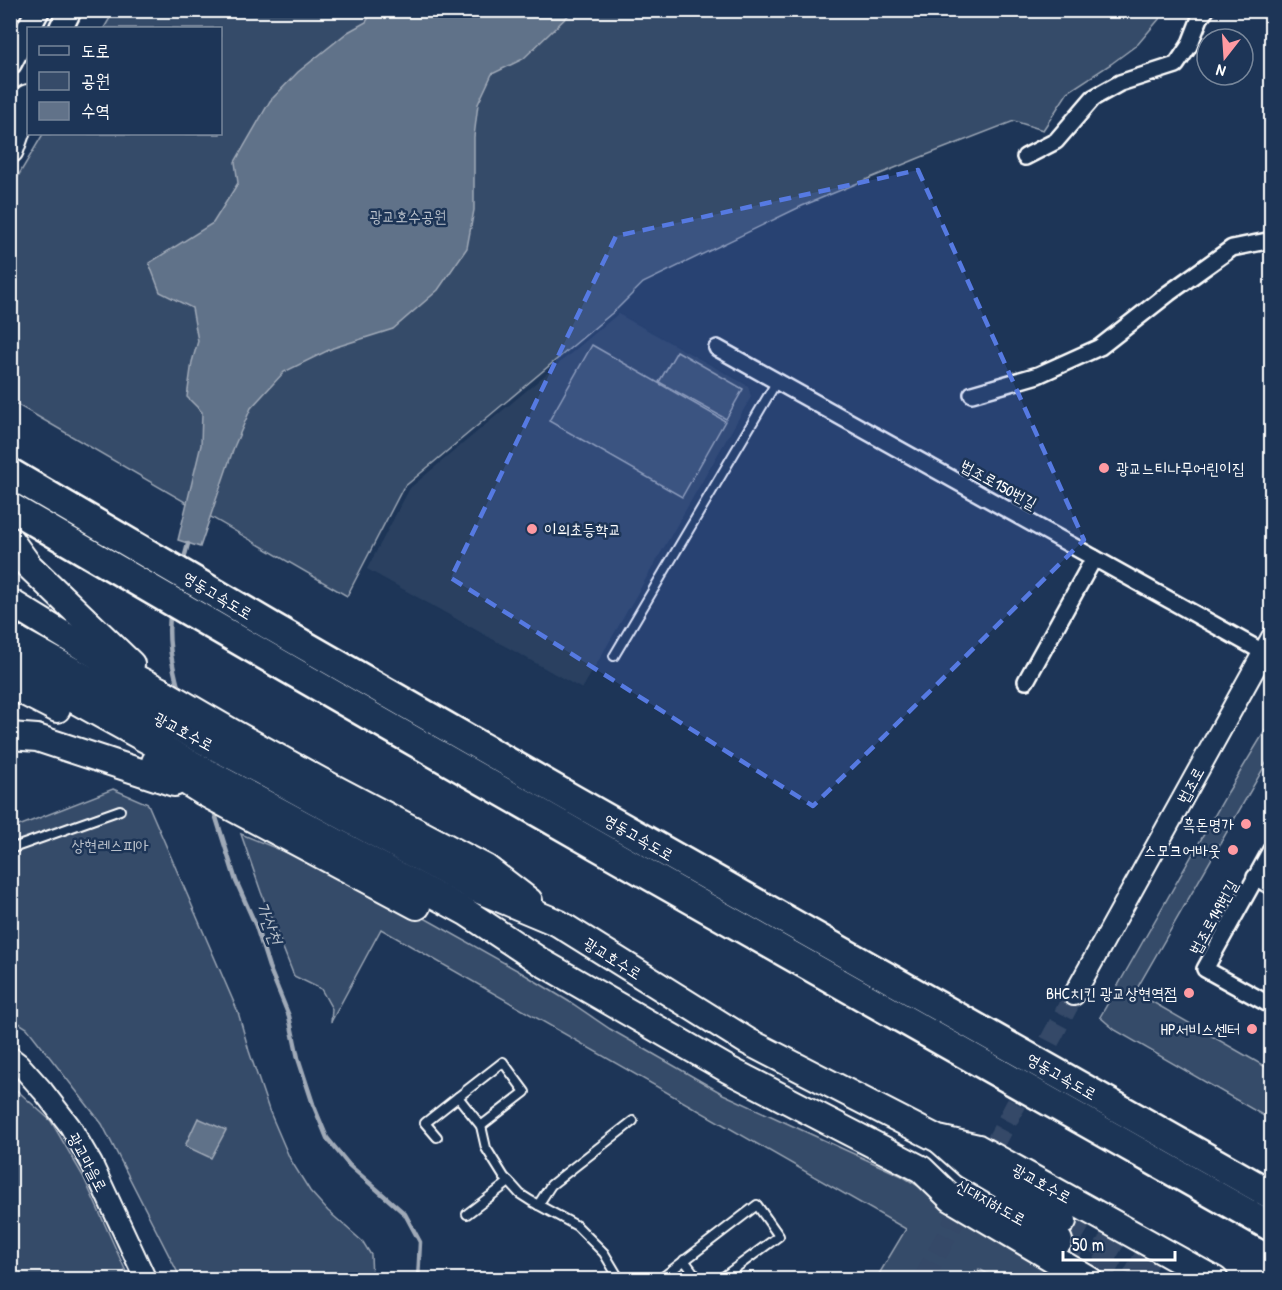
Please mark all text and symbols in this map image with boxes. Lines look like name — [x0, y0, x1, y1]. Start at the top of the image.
legend — [27, 27, 222, 135]
north arrow — [1195, 27, 1255, 87]
text: 도로 — [81, 38, 110, 63]
text: N — [1213, 59, 1228, 83]
text: 공원 — [81, 68, 110, 93]
text: 수역 — [81, 98, 110, 123]
park label: 광교호수공원 — [369, 205, 447, 227]
street label: 법조로150번길 — [957, 454, 1041, 514]
place label: 광교느티나무어린이집 — [1116, 457, 1245, 479]
marker: 광교느티나무어린이집 — [1097, 461, 1111, 475]
place label: 이의초등학교 — [544, 518, 621, 540]
marker: 이의초등학교 — [525, 522, 539, 536]
street label: 영동고속도로 — [179, 566, 257, 624]
street label: 광교호수로 — [150, 706, 218, 756]
street label: 법조로 — [1171, 763, 1209, 807]
street label: 영동고속도로 — [600, 808, 678, 866]
place label: 흑돈명가 — [1183, 813, 1234, 835]
marker: 흑돈명가 — [1239, 817, 1253, 831]
park label: 상현레스피아 — [71, 834, 149, 856]
place label: 스모크어바웃 — [1144, 839, 1221, 861]
marker: 스모크어바웃 — [1226, 843, 1240, 857]
street label: 법조로149번길 — [1183, 876, 1243, 958]
water label: 가산천 — [250, 898, 289, 949]
street label: 광교호수로 — [580, 932, 646, 984]
place label: BHC치킨 광교상현역점 — [1046, 982, 1177, 1004]
marker: BHC치킨 광교상현역점 — [1182, 986, 1196, 1000]
place label: HP서비스센터 — [1160, 1018, 1240, 1040]
marker: HP서비스센터 — [1245, 1022, 1259, 1036]
street label: 영동고속도로 — [1023, 1047, 1101, 1105]
street label: 광교마을로 — [63, 1128, 113, 1196]
street label: 광교호수로 — [1009, 1158, 1075, 1208]
street label: 신대지하도로 — [952, 1174, 1030, 1230]
scale bar — [1063, 1224, 1176, 1262]
text: 50 m — [1072, 1232, 1104, 1257]

